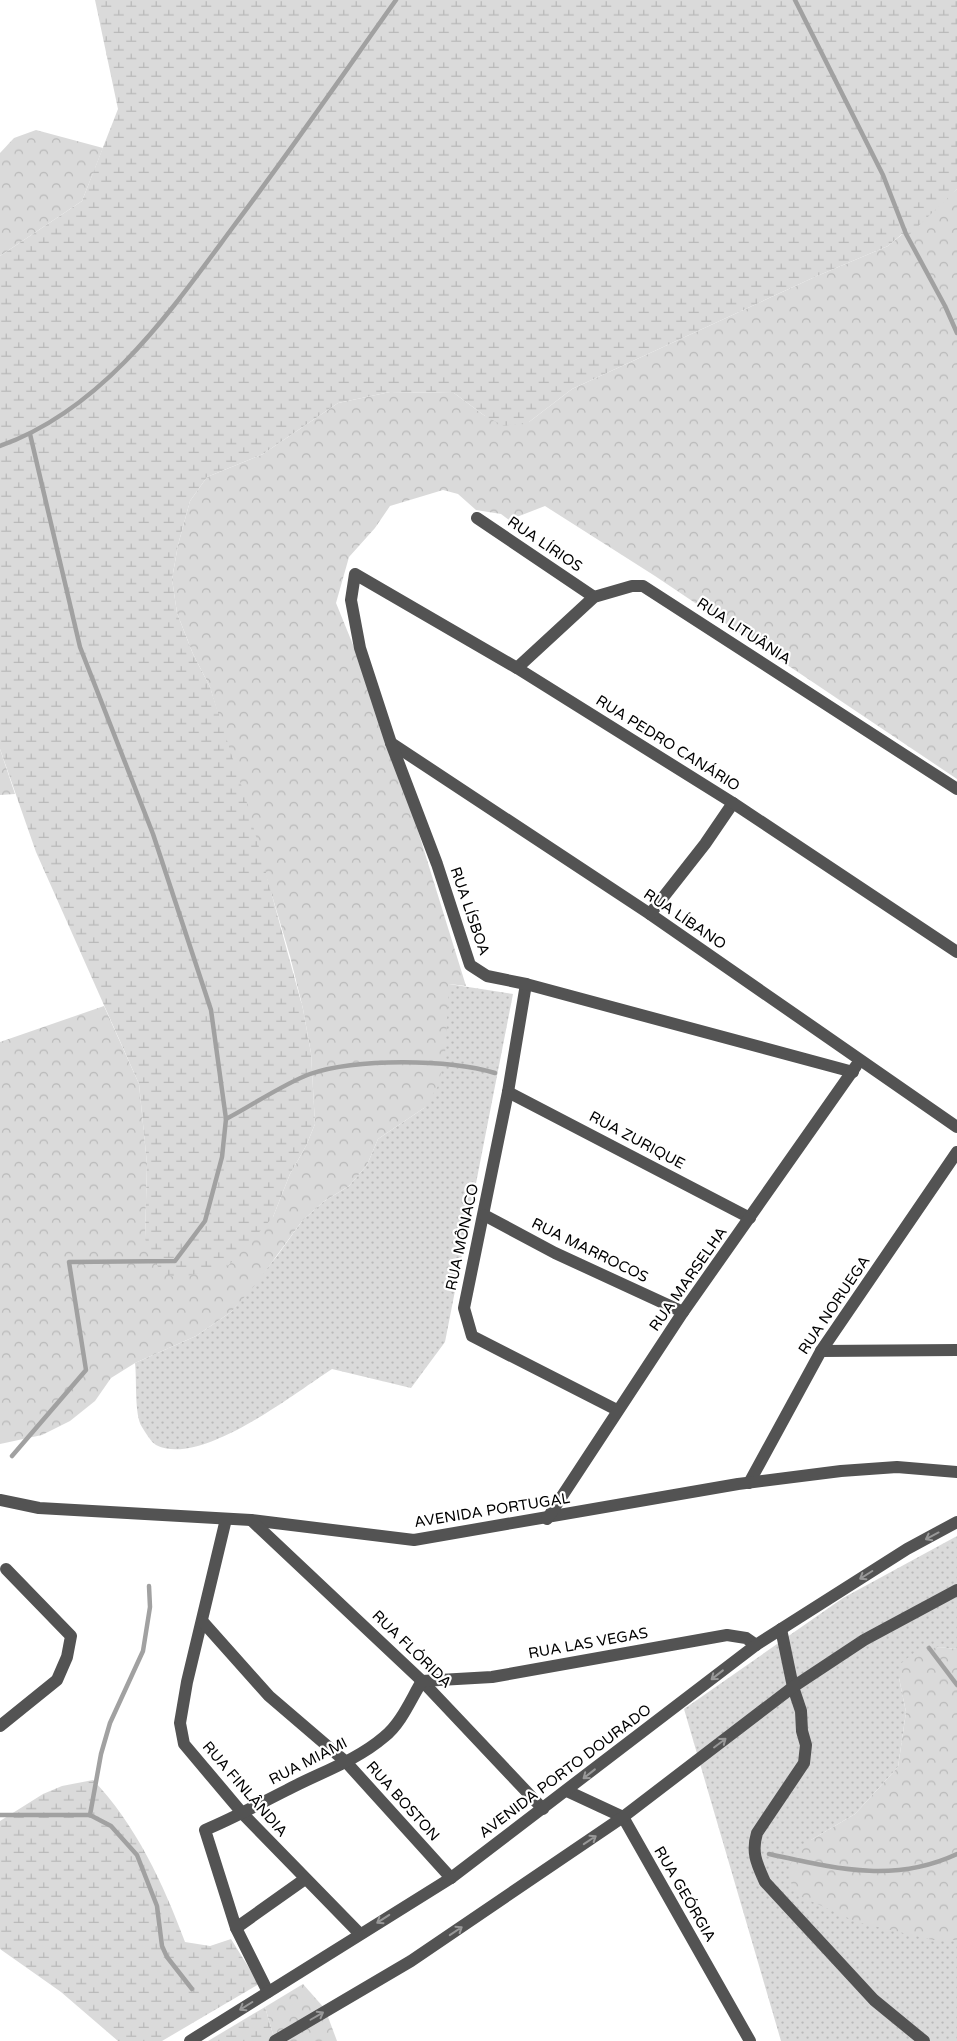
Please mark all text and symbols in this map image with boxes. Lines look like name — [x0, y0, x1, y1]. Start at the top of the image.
street label: RUA LÍRIOS — [504, 512, 586, 576]
street label: RUA LITUÂNIA — [694, 594, 794, 668]
street label: RUA PEDRO CANÁRIO — [593, 691, 743, 795]
street label: RUA LÍSBOA — [446, 864, 494, 958]
street label: RUA LÍBANO — [640, 885, 730, 953]
street label: RUA ZURIQUE — [586, 1107, 688, 1173]
street label: RUA MÔNACO — [442, 1182, 482, 1292]
street label: RUA MARROCOS — [529, 1214, 651, 1286]
street label: RUA MARSELHA — [645, 1223, 731, 1335]
street label: RUA NORUEGA — [794, 1252, 874, 1358]
street label: AVENIDA PORTUGAL — [413, 1489, 572, 1531]
one-way arrow — [925, 1531, 940, 1541]
one-way arrow — [859, 1569, 873, 1580]
street label: RUA FLÓRIDA — [368, 1606, 456, 1692]
street label: RUA LAS VEGAS — [527, 1624, 649, 1662]
one-way arrow — [711, 1669, 724, 1680]
street label: AVENIDA PORTO DOURADO — [475, 1700, 655, 1842]
street label: RUA MIAMI — [266, 1734, 350, 1788]
street label: RUA FINLÂNDIA — [199, 1738, 291, 1840]
one-way arrow — [714, 1738, 727, 1749]
street label: RUA BOSTON — [362, 1757, 444, 1845]
one-way arrow — [583, 1769, 596, 1780]
one-way arrow — [583, 1835, 597, 1845]
street label: RUA GEÓRGIA — [650, 1843, 720, 1945]
one-way arrow — [376, 1914, 390, 1925]
one-way arrow — [449, 1926, 463, 1936]
one-way arrow — [239, 2001, 253, 2011]
one-way arrow — [310, 2011, 324, 2021]

